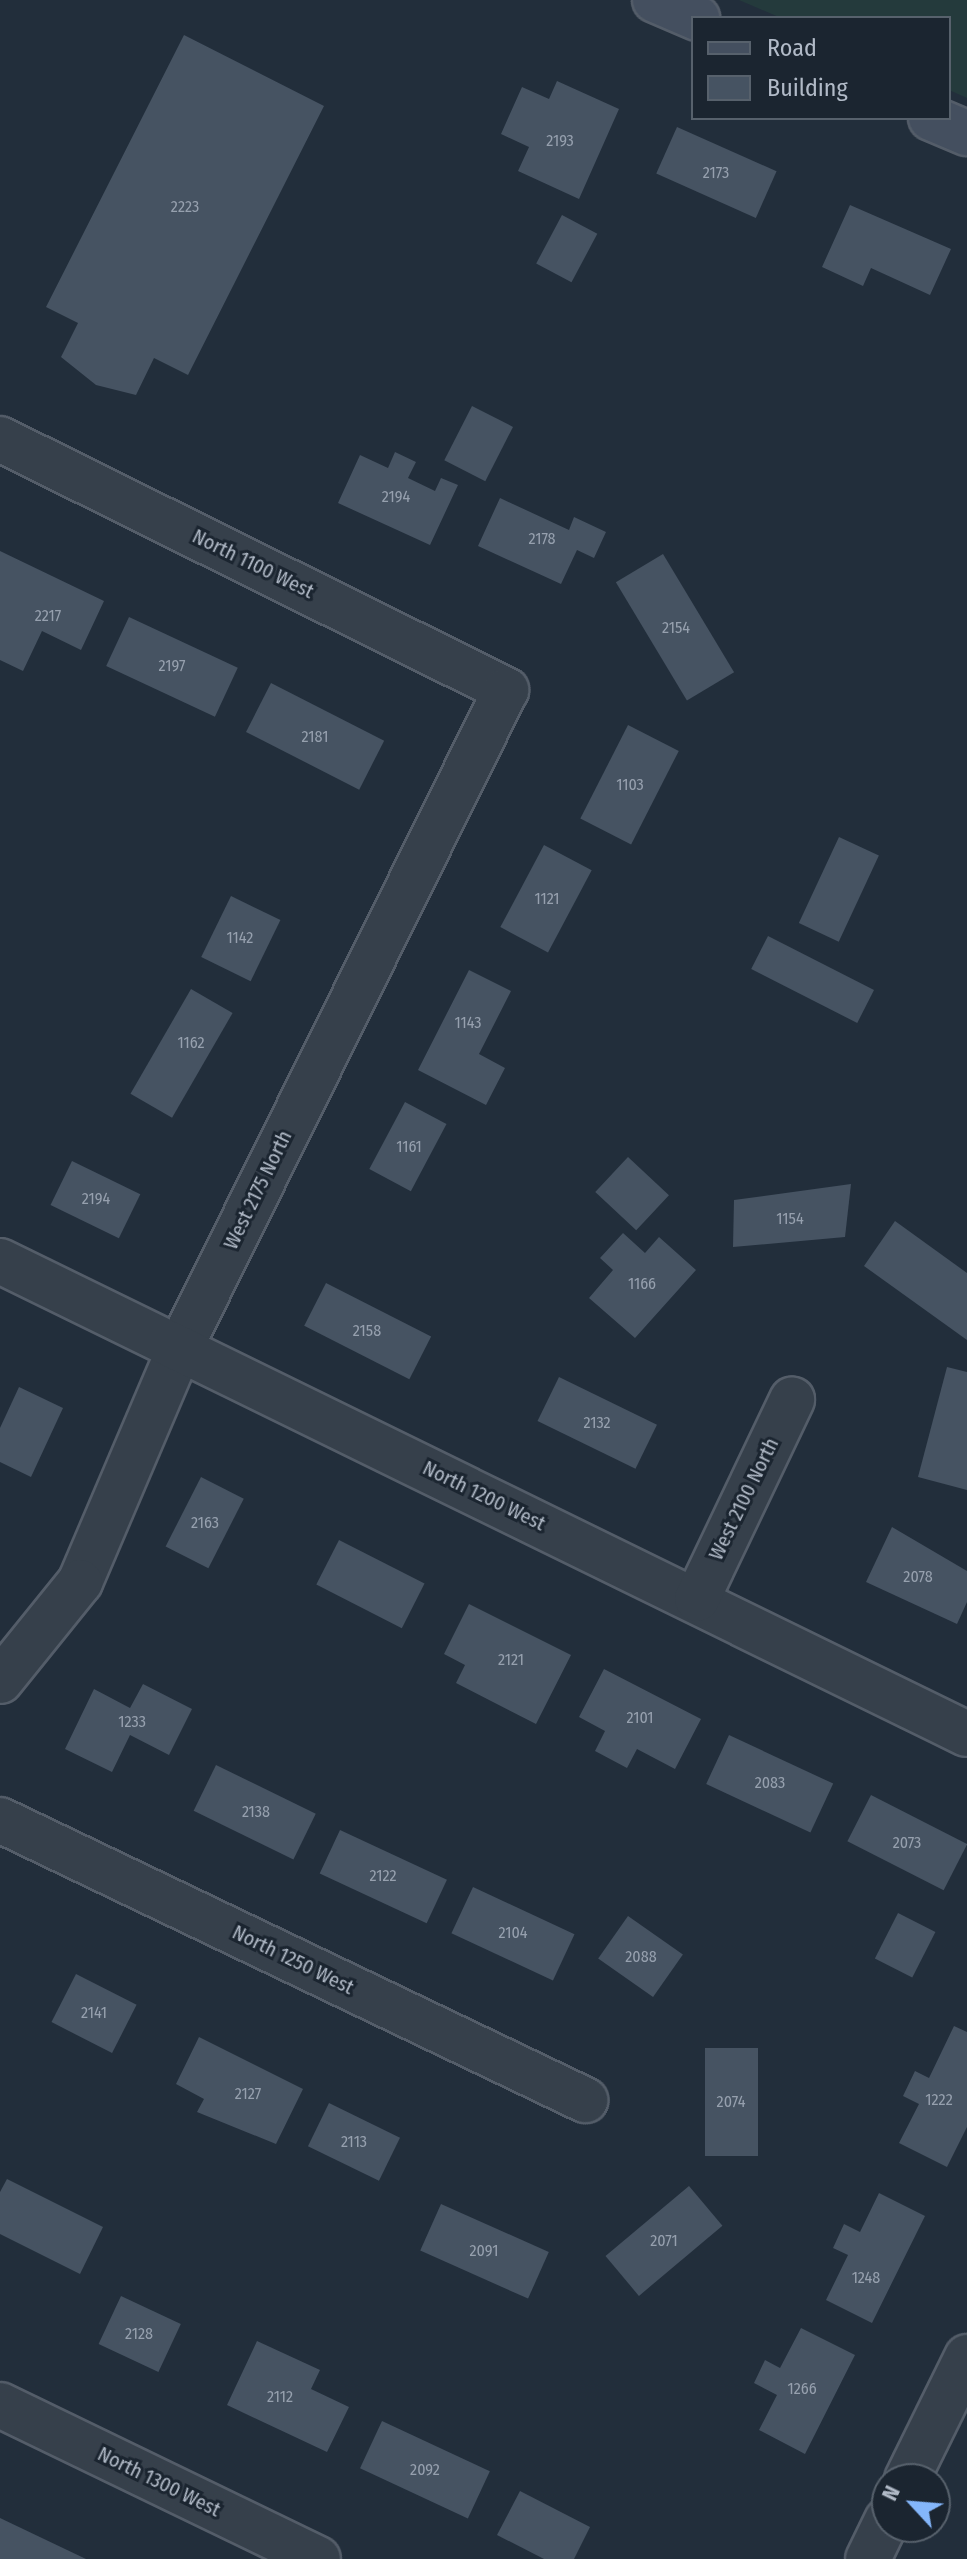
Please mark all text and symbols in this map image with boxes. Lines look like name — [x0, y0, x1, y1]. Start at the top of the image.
legend — [691, 16, 951, 120]
text: Road — [767, 34, 817, 62]
text: Building — [767, 74, 848, 102]
house number: 2193 — [546, 131, 574, 151]
house number: 2173 — [703, 163, 729, 183]
house number: 2223 — [171, 197, 199, 217]
house number: 2194 — [382, 487, 410, 507]
street label: North 1100 West — [188, 524, 318, 604]
house number: 2178 — [528, 529, 556, 549]
house number: 2217 — [35, 606, 61, 626]
house number: 2154 — [662, 618, 690, 638]
house number: 2197 — [159, 656, 185, 676]
house number: 2181 — [302, 727, 328, 747]
house number: 1103 — [616, 775, 644, 795]
house number: 1121 — [534, 889, 560, 909]
house number: 1142 — [227, 928, 253, 948]
house number: 1143 — [455, 1013, 481, 1033]
house number: 1162 — [177, 1033, 205, 1053]
street label: West 2175 North — [219, 1127, 297, 1253]
house number: 1161 — [396, 1137, 422, 1157]
house number: 2194 — [82, 1189, 110, 1209]
house number: 1154 — [776, 1209, 804, 1229]
house number: 1166 — [628, 1274, 656, 1294]
house number: 2158 — [353, 1321, 381, 1341]
house number: 2132 — [583, 1413, 611, 1433]
street label: West 2100 North — [704, 1434, 784, 1564]
street label: North 1200 West — [419, 1456, 549, 1536]
house number: 2163 — [191, 1513, 219, 1533]
house number: 2078 — [903, 1567, 933, 1587]
house number: 2121 — [498, 1650, 524, 1670]
house number: 2101 — [626, 1708, 654, 1728]
house number: 1233 — [118, 1712, 146, 1732]
house number: 2083 — [755, 1773, 785, 1793]
house number: 2138 — [242, 1802, 270, 1822]
house number: 2073 — [893, 1833, 921, 1853]
house number: 2122 — [369, 1866, 397, 1886]
street label: North 1250 West — [228, 1920, 358, 2000]
house number: 2104 — [498, 1923, 528, 1943]
house number: 2088 — [625, 1947, 657, 1967]
house number: 2141 — [81, 2003, 107, 2023]
house number: 2127 — [235, 2084, 261, 2104]
house number: 1222 — [925, 2090, 953, 2110]
house number: 2074 — [717, 2092, 745, 2112]
house number: 2113 — [341, 2132, 367, 2152]
house number: 2071 — [650, 2231, 678, 2251]
house number: 2091 — [469, 2241, 499, 2261]
house number: 1248 — [852, 2268, 880, 2288]
house number: 2128 — [125, 2324, 153, 2344]
house number: 1266 — [787, 2379, 817, 2399]
house number: 2112 — [267, 2387, 293, 2407]
street label: North 1300 West — [94, 2442, 224, 2522]
house number: 2092 — [410, 2460, 440, 2480]
north arrow — [871, 2463, 951, 2543]
text: N — [876, 2481, 906, 2505]

